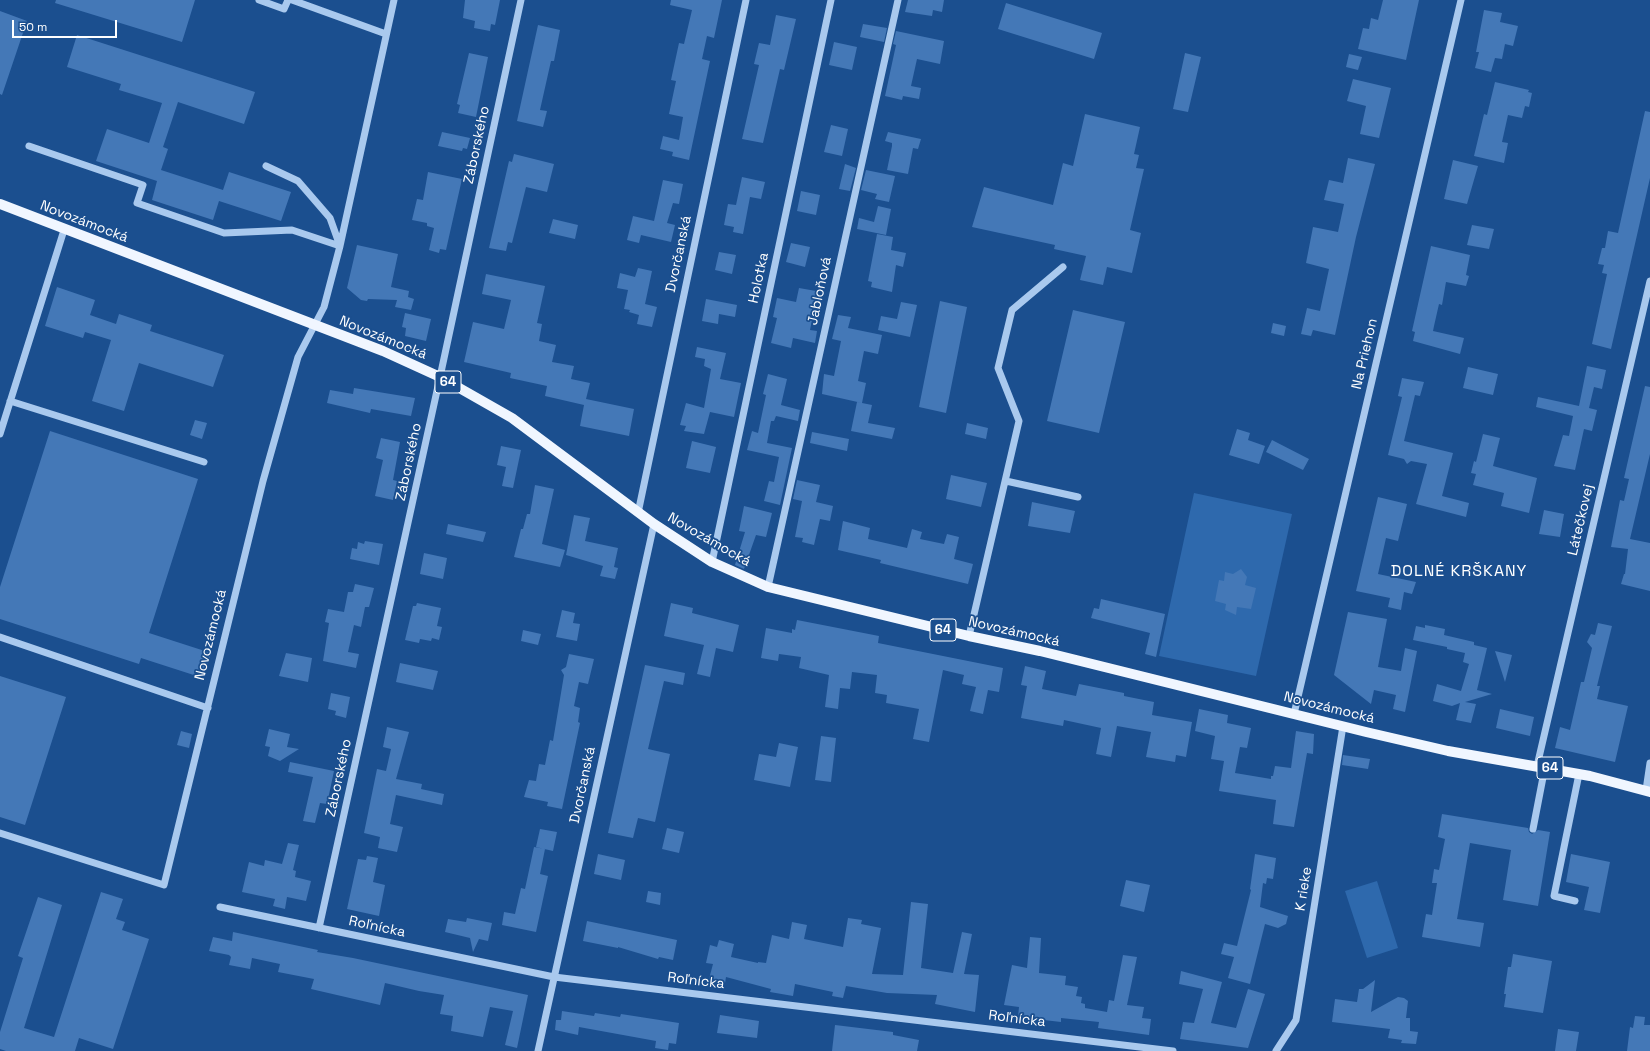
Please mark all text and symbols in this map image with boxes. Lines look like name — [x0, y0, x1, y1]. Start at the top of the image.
scale bar — [14, 12, 119, 38]
text: 50 m — [19, 19, 47, 35]
street label: Záborského — [461, 105, 493, 185]
street label: Novozámocká — [38, 197, 130, 247]
street label: Dvorčanská — [663, 214, 695, 294]
street label: Holotka — [745, 251, 773, 305]
street label: Jabloňová — [805, 255, 835, 327]
street label: Novozámocká — [337, 313, 429, 363]
street label: Na Priehon — [1349, 317, 1381, 391]
road number: 64 — [435, 371, 461, 393]
street label: Záborského — [393, 422, 425, 502]
street label: Látečkovej — [1565, 483, 1597, 557]
street label: Novozámocká — [664, 509, 754, 571]
district label: DOLNÉ KRŠKANY — [1391, 562, 1527, 582]
street label: Novozámocká — [192, 588, 230, 682]
street label: Novozámocká — [967, 613, 1061, 651]
road number: 64 — [930, 619, 956, 641]
street label: Novozámocká — [1282, 689, 1376, 727]
street label: Záborského — [323, 738, 355, 818]
street label: Dvorčanská — [567, 745, 599, 825]
road number: 64 — [1537, 757, 1563, 779]
street label: K rieke — [1292, 866, 1316, 912]
street label: Roľnícka — [347, 913, 407, 941]
street label: Roľnícka — [666, 969, 726, 993]
street label: Roľnícka — [987, 1007, 1047, 1031]

